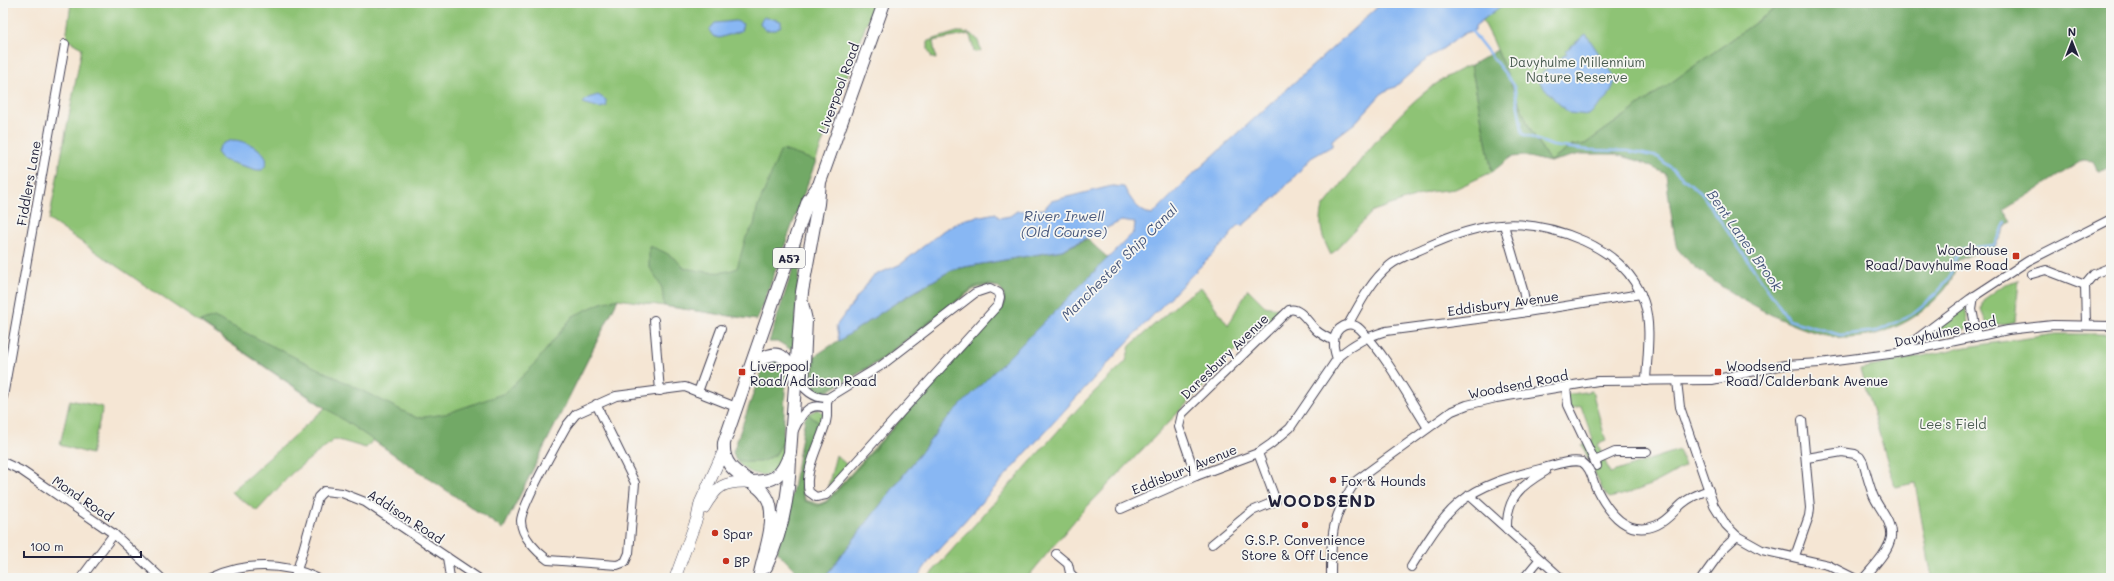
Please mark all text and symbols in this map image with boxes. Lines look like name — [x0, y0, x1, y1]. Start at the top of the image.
north arrow — [2052, 22, 2092, 62]
text: N — [2068, 24, 2076, 39]
street label: Liverpool Road — [814, 40, 862, 136]
park label: Davyhulme Millennium Nature Reserve — [1509, 53, 1645, 85]
street label: Fiddlers Lane — [12, 139, 44, 227]
water label: Bent Lanes Brook — [1703, 186, 1787, 295]
water label: Manchester Ship Canal — [1057, 199, 1182, 324]
water label: River Irwell (Old Course) — [1021, 206, 1107, 241]
place label: Woodhouse Road/Davyhulme Road — [1865, 241, 2008, 273]
road number: A57 — [773, 248, 805, 268]
marker: Woodhouse Road/Davyhulme Road — [2011, 251, 2021, 261]
street label: Eddisbury Avenue — [1446, 287, 1560, 319]
street label: Daresbury Avenue — [1176, 310, 1272, 402]
street label: Davyhulme Road — [1893, 312, 1997, 350]
place label: Liverpool Road/Addison Road — [750, 357, 876, 389]
place label: Woodsend Road/Calderbank Avenue — [1726, 357, 1888, 389]
street label: Woodsend Road — [1467, 366, 1569, 402]
marker: Liverpool Road/Addison Road — [737, 367, 747, 377]
marker: Woodsend Road/Calderbank Avenue — [1713, 367, 1723, 377]
park label: Lee's Field — [1919, 415, 1987, 432]
street label: Eddisbury Avenue — [1129, 440, 1239, 498]
street label: Mond Road — [49, 471, 117, 525]
place label: Fox & Hounds — [1341, 472, 1426, 489]
marker: Fox & Hounds — [1328, 475, 1338, 485]
street label: Addison Road — [365, 485, 447, 547]
district label: WOODSEND — [1268, 489, 1376, 511]
marker: G.S.P. Convenience Store & Off Licence — [1300, 520, 1310, 530]
place label: Spar — [723, 525, 753, 542]
marker: Spar — [710, 528, 720, 538]
place label: G.S.P. Convenience Store & Off Licence — [1242, 531, 1369, 563]
scale bar — [24, 533, 141, 559]
text: 100 m — [30, 538, 64, 554]
place label: BP — [734, 553, 750, 570]
marker: BP — [721, 556, 731, 566]

